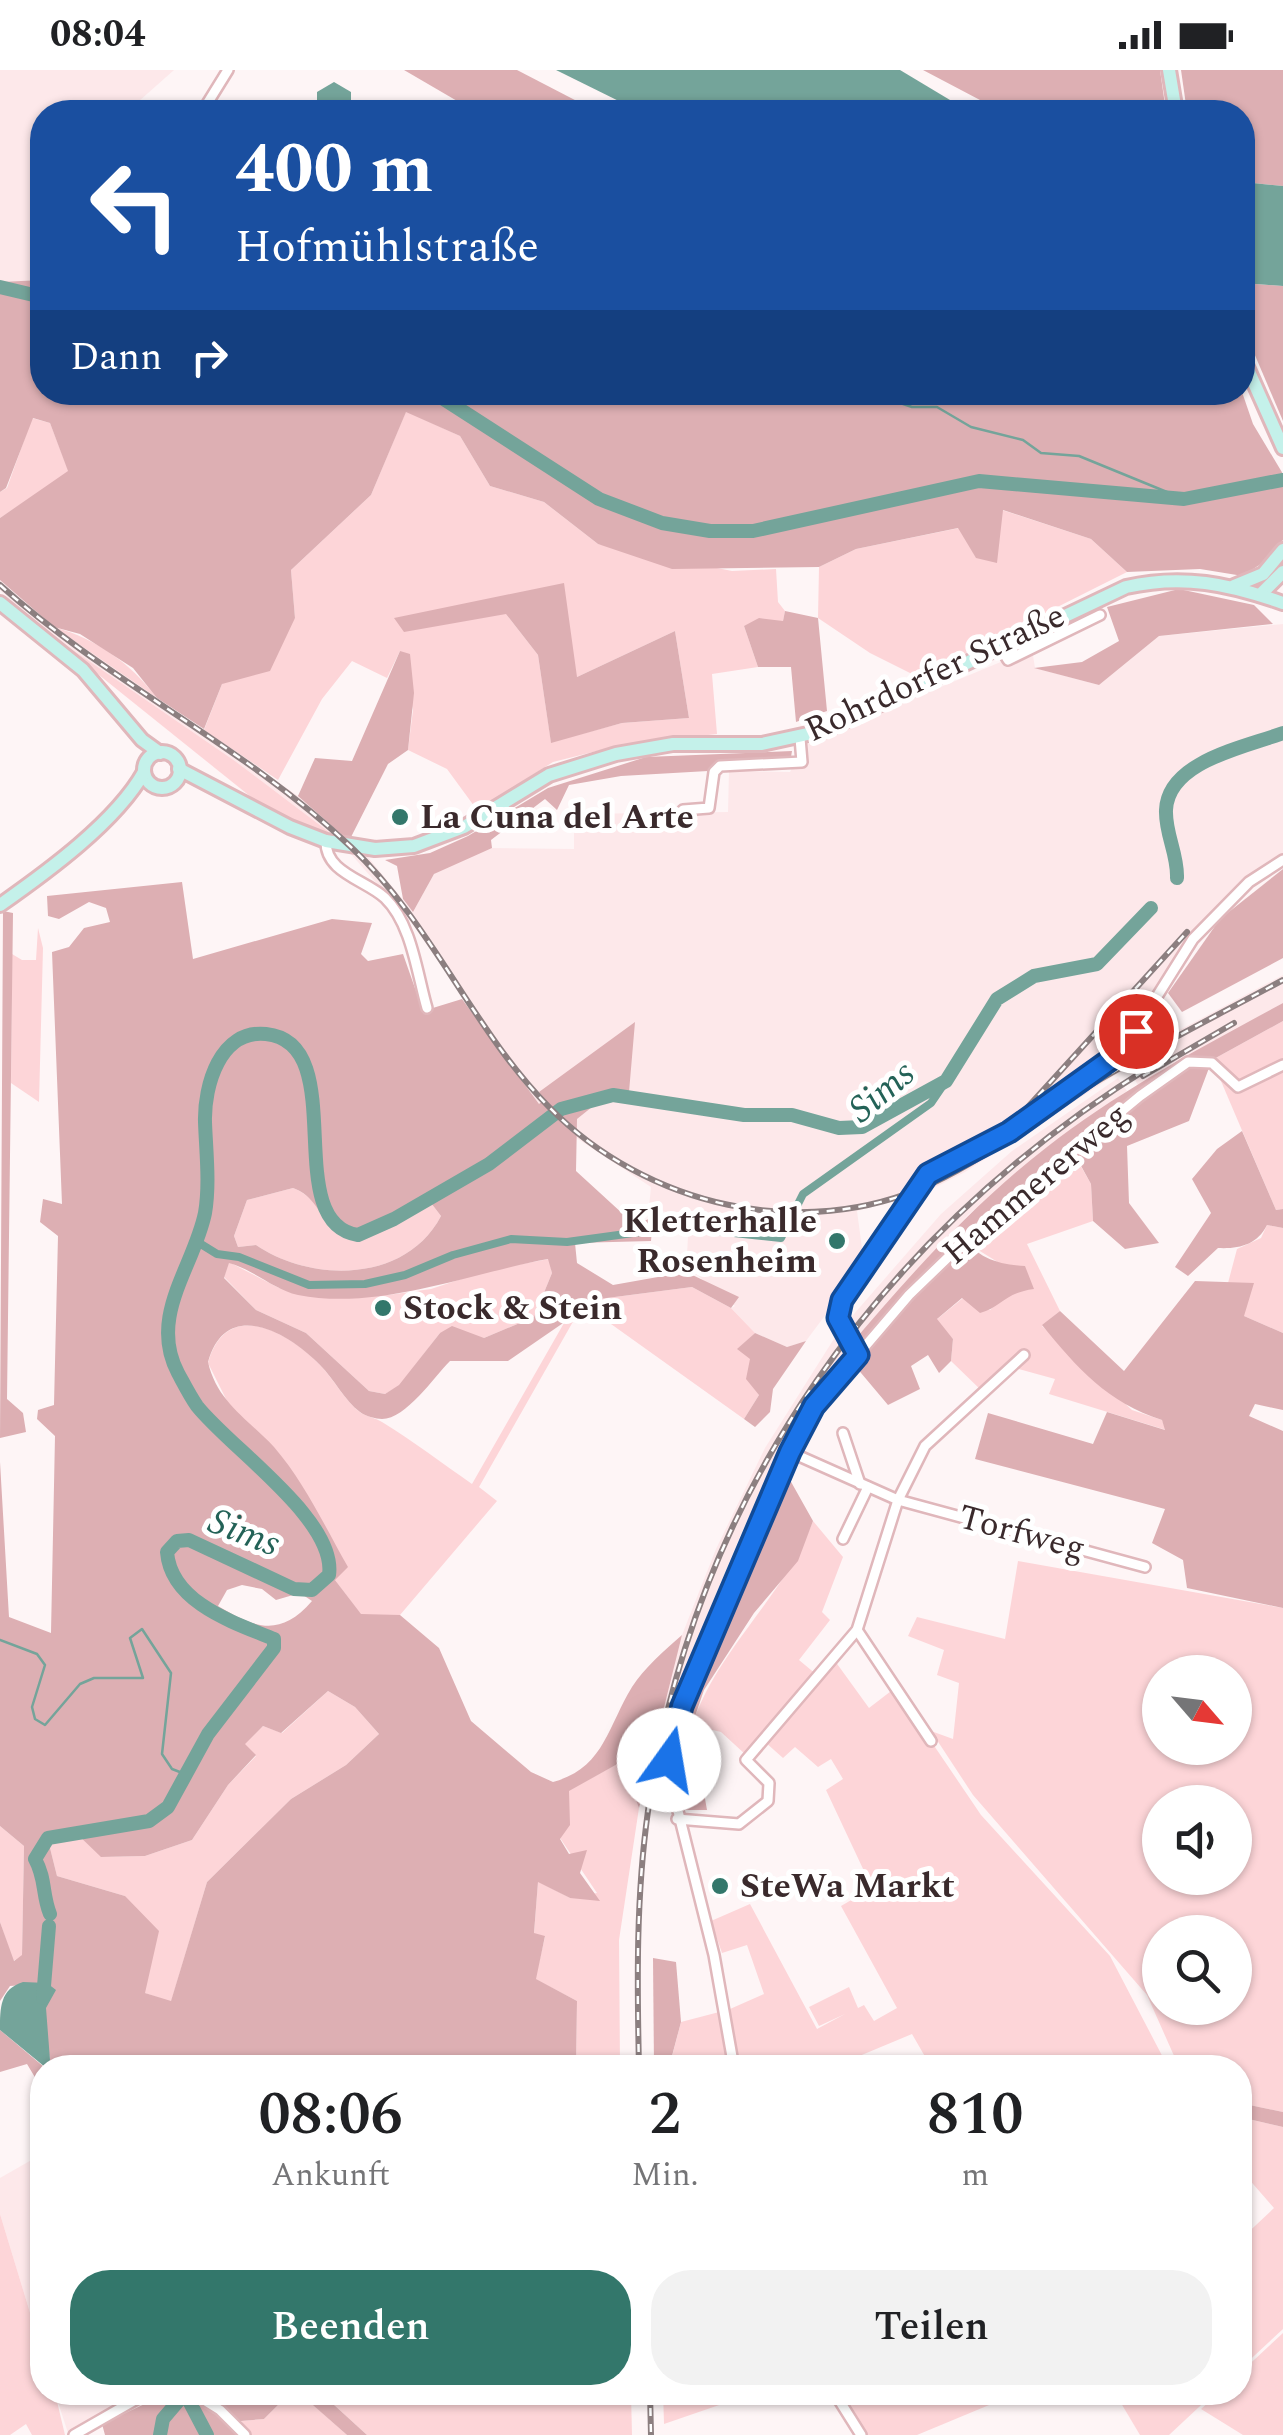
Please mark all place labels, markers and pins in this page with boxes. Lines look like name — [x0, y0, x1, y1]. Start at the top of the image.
place label: La Cuna del Arte — [420, 791, 694, 844]
marker: La Cuna del Arte — [389, 806, 411, 828]
pin — [1094, 989, 1179, 1074]
place label: Kletterhalle Rosenheim — [623, 1195, 817, 1288]
marker: Kletterhalle Rosenheim — [826, 1230, 848, 1252]
place label: Stock & Stein — [403, 1282, 622, 1335]
marker: Stock & Stein — [372, 1297, 394, 1319]
place label: SteWa Markt — [740, 1860, 955, 1913]
marker: SteWa Markt — [709, 1875, 731, 1897]

